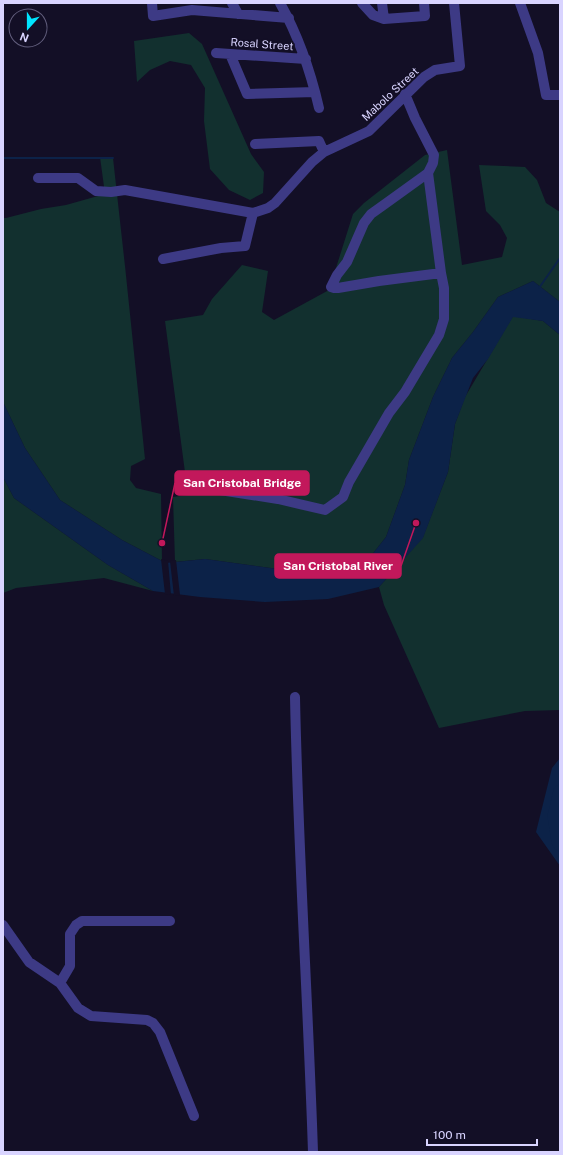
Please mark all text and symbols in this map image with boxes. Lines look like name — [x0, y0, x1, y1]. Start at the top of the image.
north arrow — [8, 8, 48, 48]
text: N — [18, 30, 31, 44]
street label: Rosal Street — [230, 36, 294, 52]
street label: Mabolo Street — [359, 65, 421, 123]
callout: San Cristobal Bridge — [175, 471, 309, 495]
text: San Cristobal Bridge — [183, 476, 301, 490]
callout: San Cristobal River — [275, 554, 401, 578]
text: San Cristobal River — [283, 559, 393, 573]
scale bar — [427, 1121, 537, 1147]
text: 100 m — [433, 1128, 466, 1142]

